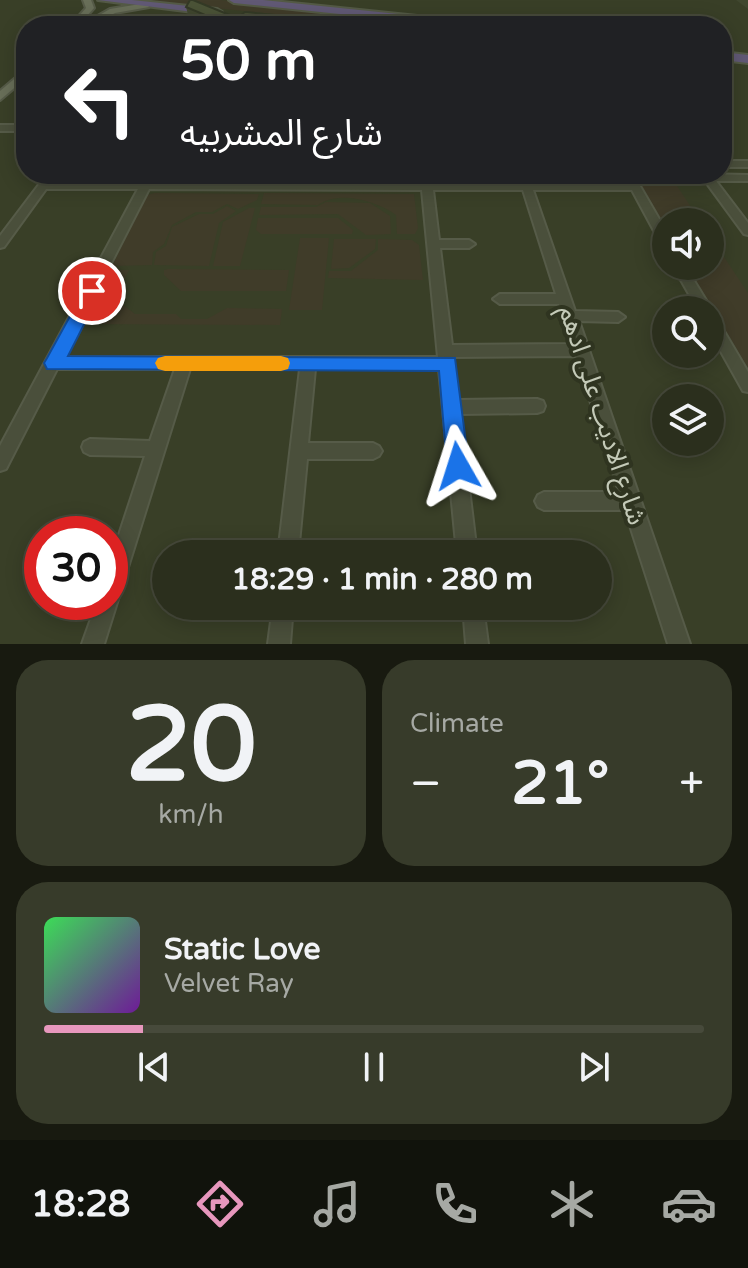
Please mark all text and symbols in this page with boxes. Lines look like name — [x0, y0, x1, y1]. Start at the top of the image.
text: 50 m — [180, 28, 316, 95]
icon: left — [48, 48, 152, 152]
text: شارع المشربيه — [180, 112, 383, 155]
map controls — [652, 208, 724, 456]
button: sound — [652, 208, 724, 280]
pin — [58, 257, 126, 325]
icon: arrive — [70, 269, 114, 313]
button: search — [652, 296, 724, 368]
street label: شارع الاديب على ادهم — [549, 301, 653, 530]
button: layers — [652, 384, 724, 456]
position arrow — [416, 424, 500, 508]
speed limit sign: 30 — [24, 516, 128, 620]
text: 18:29 · 1 min · 280 m — [231, 561, 533, 598]
text: 20 — [126, 684, 256, 809]
text: Climate — [410, 708, 504, 739]
text: 21° — [511, 748, 609, 820]
text: − — [410, 758, 441, 811]
text: + — [679, 758, 704, 811]
text: km/h — [158, 799, 224, 830]
text: Static Love — [164, 931, 320, 968]
text: Velvet Ray — [164, 968, 294, 999]
icon: previous — [132, 1045, 176, 1089]
icon: pause — [352, 1045, 396, 1089]
icon: next — [572, 1045, 616, 1089]
icon: directions — [192, 1176, 248, 1232]
icon: music — [309, 1176, 365, 1232]
icon: phone — [427, 1176, 483, 1232]
icon: climate — [544, 1176, 600, 1232]
icon: car — [661, 1176, 717, 1232]
text: 18:28 — [31, 1183, 130, 1226]

